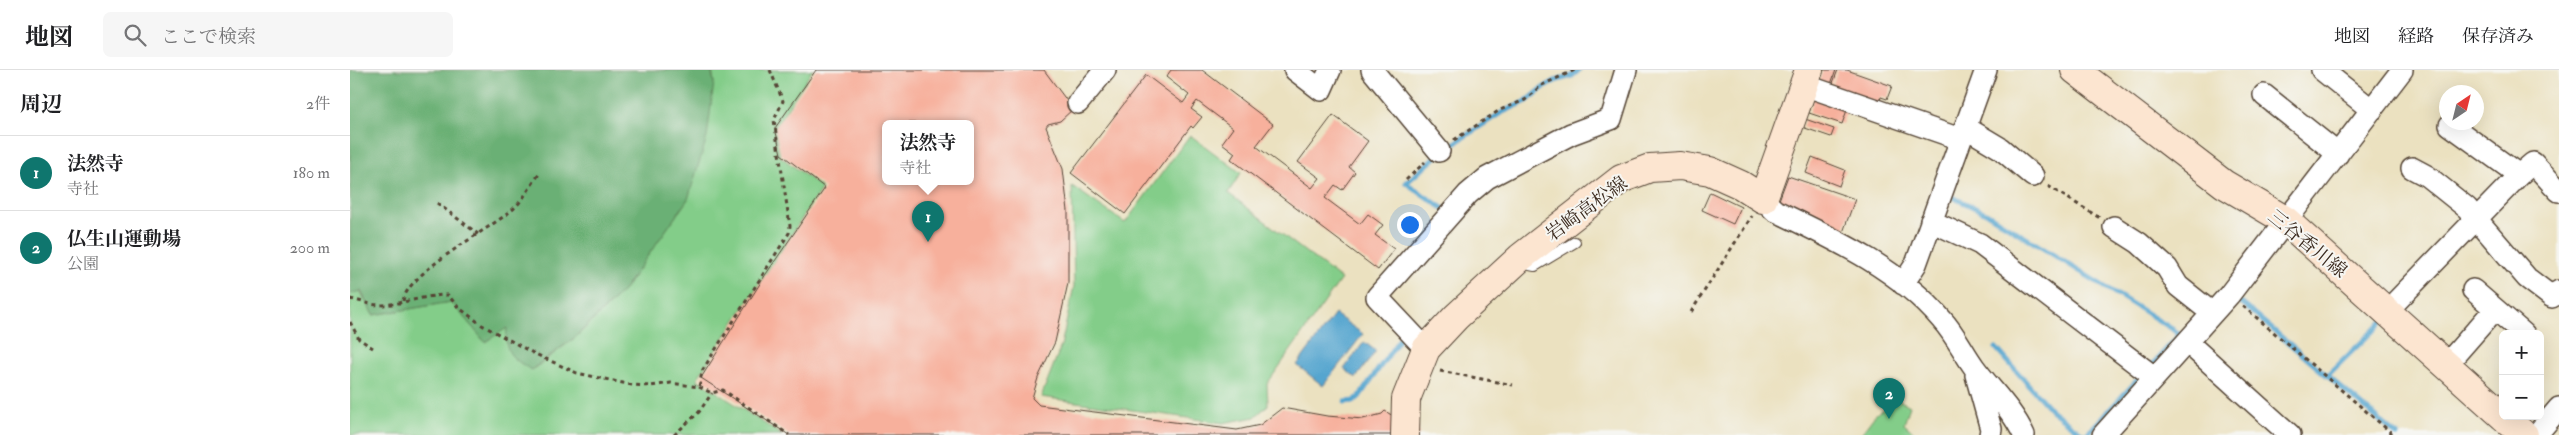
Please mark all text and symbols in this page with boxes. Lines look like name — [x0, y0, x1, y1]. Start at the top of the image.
search box — [103, 12, 453, 57]
icon: search — [121, 21, 149, 49]
text: 地図 — [25, 22, 73, 53]
text: ここで検索 — [161, 25, 256, 49]
text: 地図 — [2334, 25, 2370, 48]
text: 経路 — [2398, 25, 2434, 48]
text: 保存済み — [2462, 25, 2534, 48]
north arrow — [2439, 85, 2484, 130]
text: 周辺 — [20, 91, 62, 118]
text: 2件 — [306, 94, 330, 114]
popup — [882, 120, 974, 185]
text: 法然寺 — [899, 131, 957, 155]
text: 法然寺 — [67, 152, 124, 176]
text: 寺社 — [899, 158, 932, 178]
text: 1 — [33, 163, 39, 183]
text: 180 m — [293, 163, 330, 183]
street label: 岩崎高松線 — [1541, 171, 1632, 246]
text: 寺社 — [67, 179, 99, 199]
pin: 1 — [912, 201, 944, 242]
street label: 三谷香川線 — [2263, 205, 2352, 283]
your location — [1397, 212, 1423, 238]
text: 仏生山運動場 — [67, 227, 181, 251]
text: 2 — [32, 238, 40, 258]
text: 200 m — [290, 238, 330, 258]
text: 公園 — [67, 254, 99, 274]
map controls — [2499, 330, 2544, 420]
button: + — [2499, 330, 2544, 375]
button: − — [2499, 375, 2544, 420]
pin: 2 — [1873, 378, 1905, 419]

